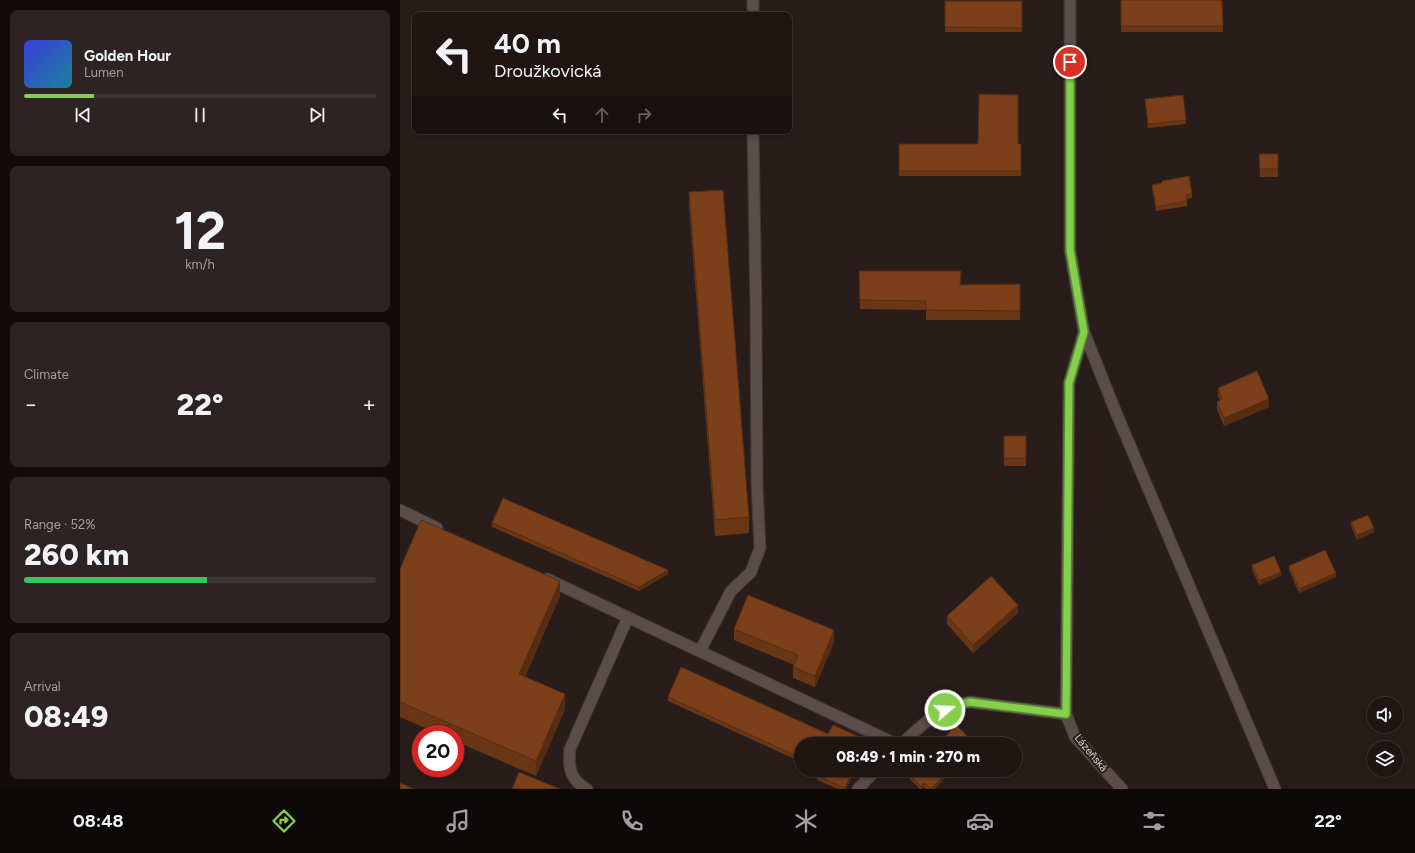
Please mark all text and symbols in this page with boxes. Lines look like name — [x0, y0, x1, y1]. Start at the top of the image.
text: 40 m — [494, 26, 561, 60]
icon: left — [428, 28, 480, 80]
pin — [1053, 45, 1087, 79]
text: Golden Hour — [84, 47, 171, 65]
icon: arrive — [1059, 51, 1081, 73]
text: Droužkovická — [494, 60, 602, 82]
text: Lumen — [84, 65, 123, 80]
icon: previous — [72, 104, 94, 126]
icon: pause — [189, 104, 211, 126]
icon: next — [306, 104, 328, 126]
icon: left — [549, 104, 571, 126]
icon: ahead — [591, 104, 613, 126]
icon: right — [633, 104, 655, 126]
text: 12 — [174, 200, 226, 262]
text: km/h — [185, 257, 215, 272]
text: Climate — [24, 367, 69, 382]
text: 22° — [177, 386, 223, 423]
text: − — [24, 391, 38, 418]
text: + — [362, 391, 376, 418]
text: Range · 52% — [24, 517, 95, 532]
text: 260 km — [24, 536, 129, 573]
text: Arrival — [24, 679, 61, 694]
position arrow — [924, 689, 966, 731]
map controls — [1367, 697, 1403, 777]
button: sound — [1367, 697, 1403, 733]
text: 08:49 — [24, 698, 108, 735]
speed limit sign: 20 — [412, 725, 464, 777]
street label: Lázeňská — [1072, 732, 1110, 774]
button: layers — [1367, 741, 1403, 777]
text: 08:49 · 1 min · 270 m — [836, 748, 980, 766]
icon: directions — [270, 807, 298, 835]
icon: music — [444, 807, 472, 835]
icon: phone — [618, 807, 646, 835]
icon: climate — [792, 807, 820, 835]
icon: car — [966, 807, 994, 835]
icon: filters — [1140, 807, 1168, 835]
text: 08:48 — [73, 810, 124, 832]
text: 22° — [1314, 810, 1342, 832]

